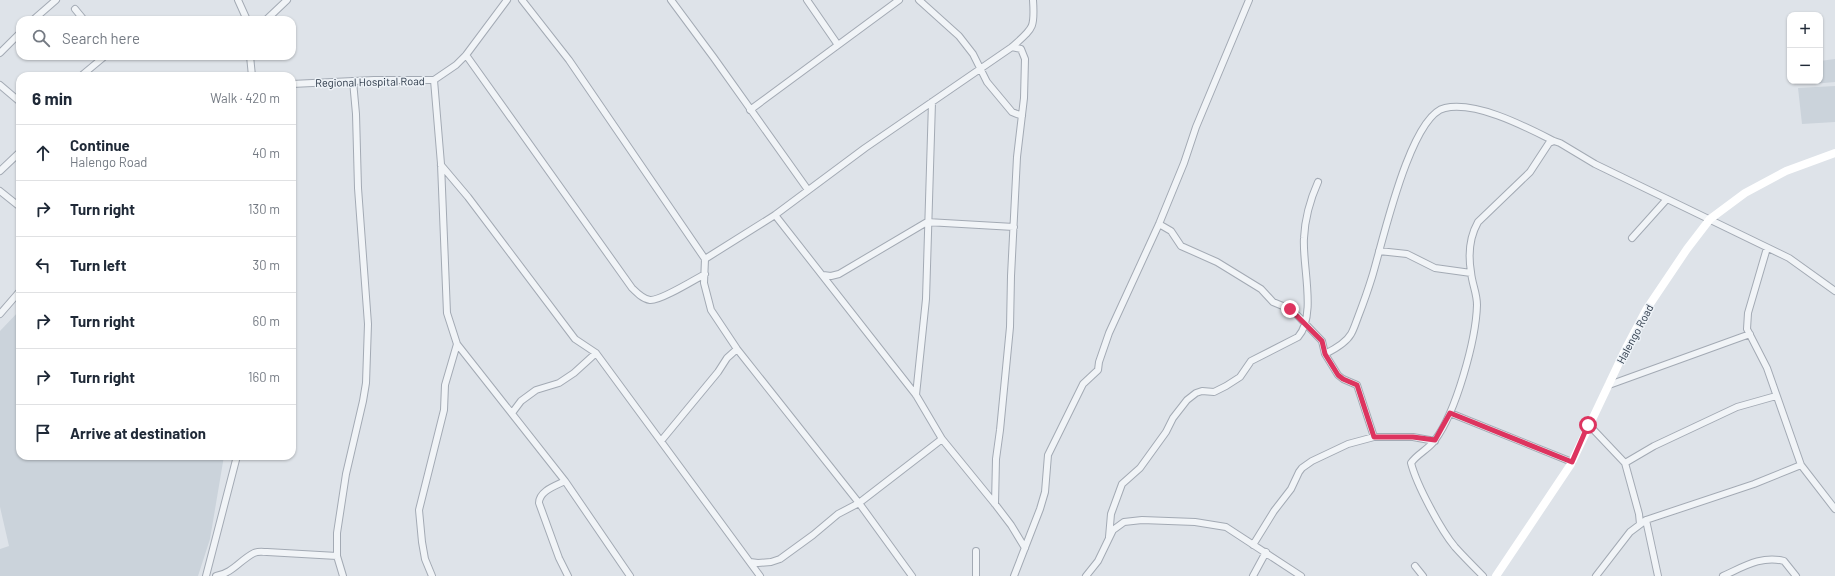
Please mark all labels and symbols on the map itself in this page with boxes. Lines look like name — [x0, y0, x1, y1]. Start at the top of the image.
street label: Regional Hospital Road — [315, 74, 425, 89]
route end — [1281, 300, 1299, 318]
street label: Halengo Road — [1613, 302, 1656, 366]
route start — [1579, 416, 1597, 434]

